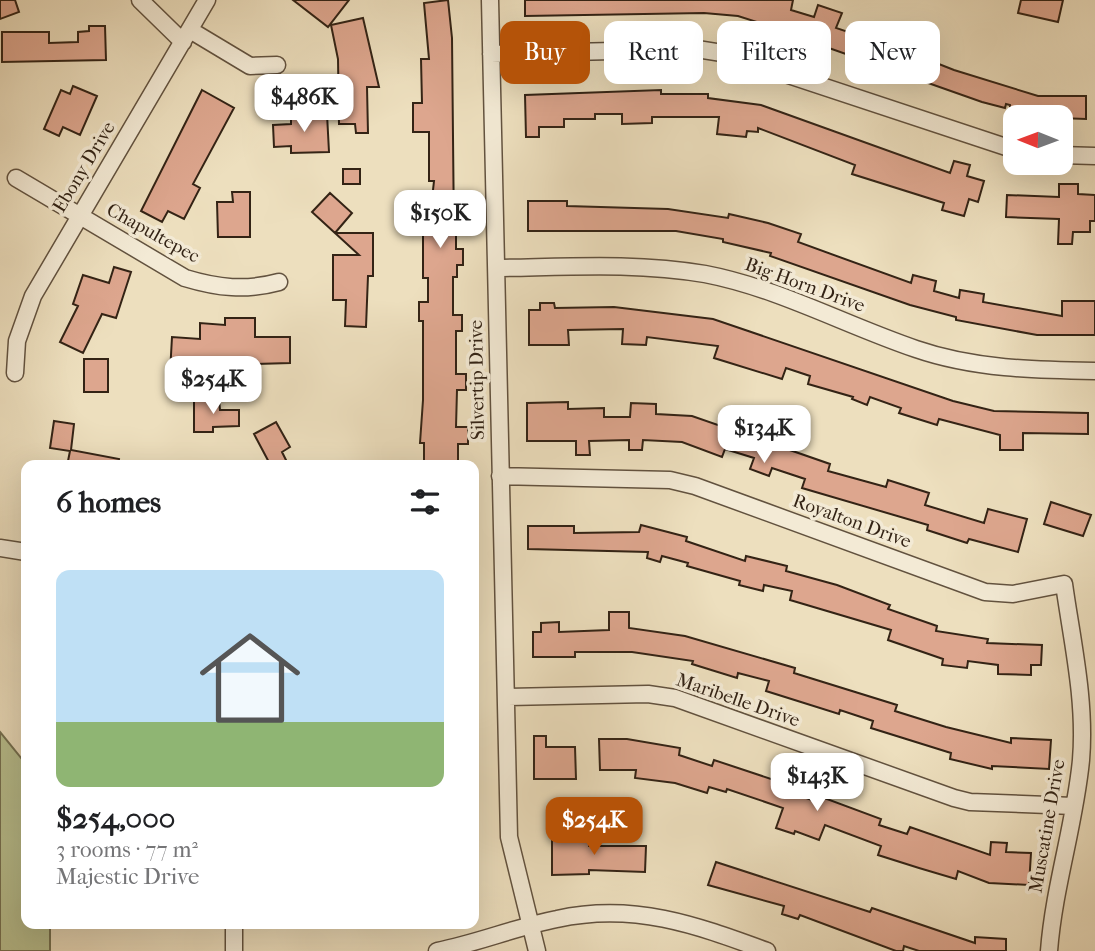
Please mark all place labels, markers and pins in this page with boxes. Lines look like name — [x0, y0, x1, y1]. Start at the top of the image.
pin: $486K — [255, 74, 353, 134]
pin: $150K — [391, 190, 489, 250]
pin: $254K — [164, 356, 262, 416]
pin: $134K — [715, 406, 813, 465]
pin: $143K — [768, 754, 866, 813]
pin: $254K — [545, 798, 643, 857]

